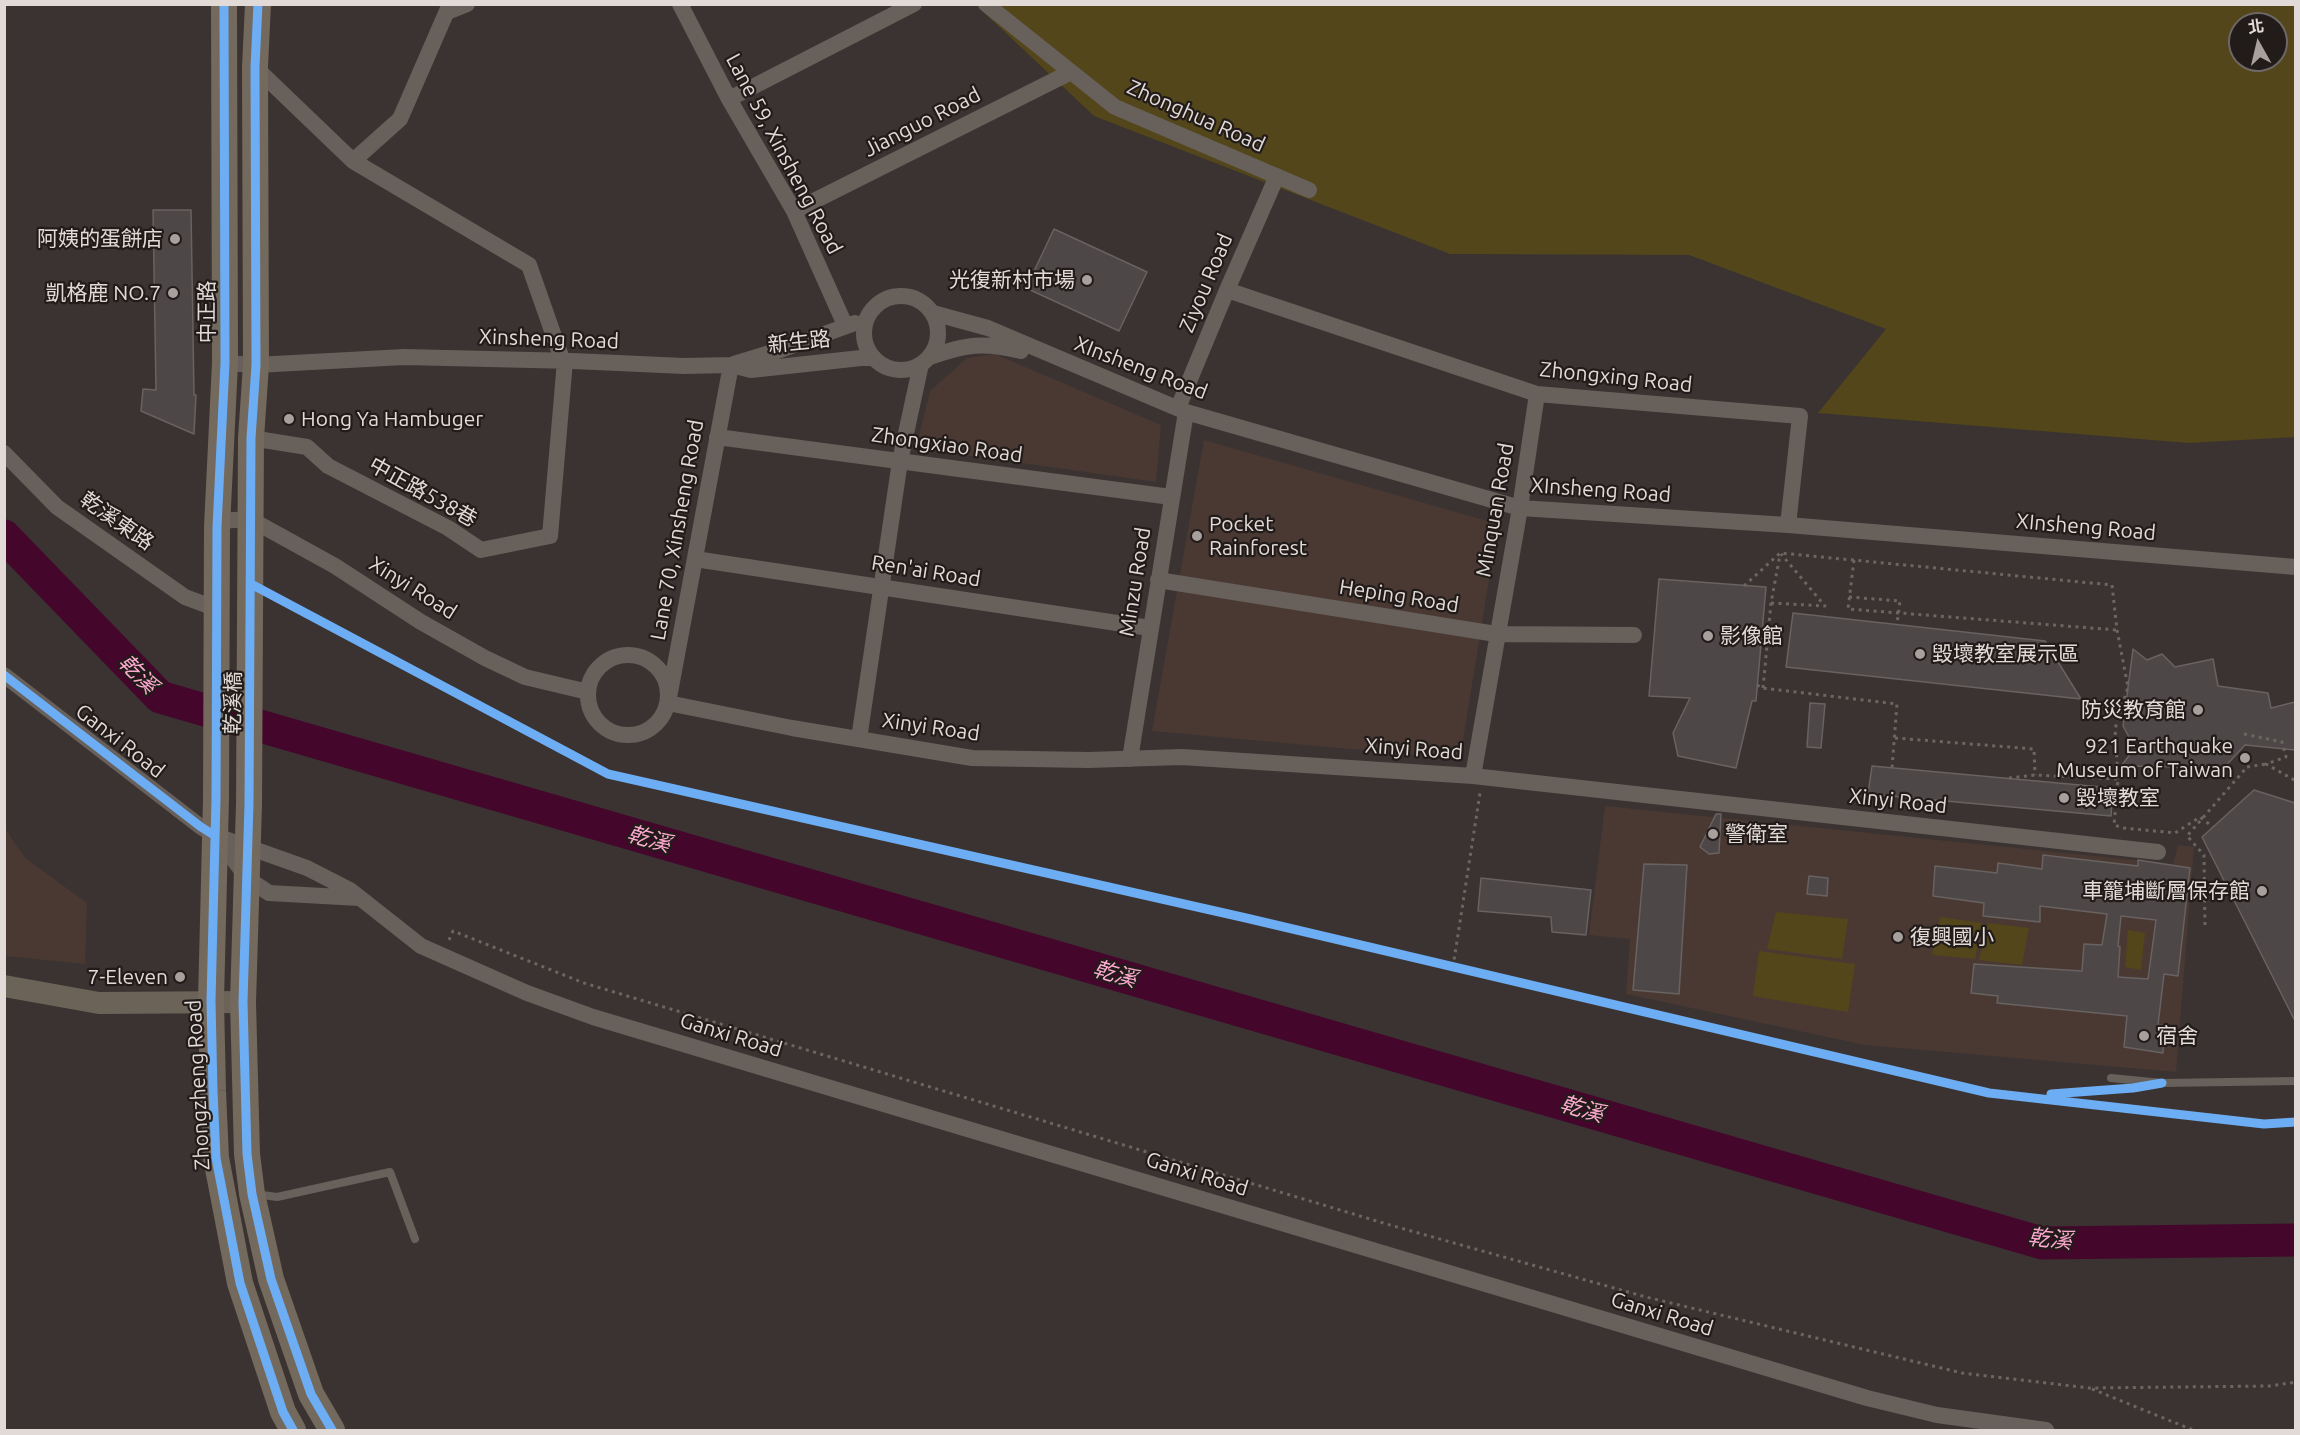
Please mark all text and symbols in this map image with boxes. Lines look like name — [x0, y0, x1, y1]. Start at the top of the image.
north arrow — [2228, 12, 2288, 72]
text: 北 — [2247, 16, 2265, 36]
street label: Lane 59, Xinsheng Road — [720, 49, 848, 259]
street label: Zhonghua Road — [1123, 74, 1269, 158]
street label: Jianguo Road — [859, 82, 985, 162]
place label: 阿姨的蛋餅店 — [37, 226, 163, 252]
street label: Ziyou Road — [1174, 230, 1238, 336]
marker: 阿姨的蛋餅店 — [168, 232, 182, 246]
place label: 光復新村市場 — [949, 267, 1075, 293]
marker: 光復新村市場 — [1080, 273, 1094, 287]
place label: 凱格鹿 NO.7 — [45, 280, 161, 306]
street label: 中正路 — [194, 281, 220, 343]
marker: 凱格鹿 NO.7 — [166, 286, 180, 300]
street label: Xinsheng Road — [479, 324, 619, 354]
street label: 新生路 — [766, 326, 832, 358]
street label: XInsheng Road — [1071, 331, 1211, 405]
street label: Zhongxing Road — [1538, 356, 1694, 398]
place label: Hong Ya Hambuger — [301, 406, 483, 432]
marker: Hong Ya Hambuger — [282, 412, 296, 426]
street label: Lane 70, Xinsheng Road — [645, 418, 709, 642]
street label: Zhongxiao Road — [870, 422, 1024, 468]
street label: Minquan Road — [1471, 441, 1519, 579]
street label: 中正路538巷 — [365, 452, 481, 532]
street label: XInsheng Road — [1530, 473, 1672, 507]
street label: 乾溪東路 — [75, 487, 159, 555]
street label: XInsheng Road — [2015, 508, 2157, 546]
place label: Pocket Rainforest — [1209, 511, 1307, 561]
street label: Minzu Road — [1114, 526, 1156, 638]
marker: Pocket Rainforest — [1190, 529, 1204, 543]
street label: Ren'ai Road — [870, 550, 982, 592]
street label: Xinyi Road — [365, 551, 461, 625]
street label: Heping Road — [1337, 574, 1461, 618]
place label: 影像館 — [1720, 623, 1783, 649]
marker: 影像館 — [1701, 629, 1715, 643]
place label: 毀壞教室展示區 — [1932, 641, 2079, 667]
marker: 毀壞教室展示區 — [1913, 647, 1927, 661]
water label: 乾溪 — [113, 649, 163, 699]
street label: 乾溪橋 — [220, 671, 246, 735]
place label: 防災教育館 — [2081, 697, 2186, 723]
street label: Ganxi Road — [71, 699, 169, 783]
marker: 防災教育館 — [2191, 703, 2205, 717]
street label: Xinyi Road — [881, 708, 981, 746]
street label: Xinyi Road — [1364, 733, 1464, 765]
place label: 921 Earthquake Museum of Taiwan — [2056, 733, 2233, 783]
marker: 921 Earthquake Museum of Taiwan — [2238, 751, 2252, 765]
street label: Xinyi Road — [1848, 783, 1948, 819]
place label: 毀壞教室 — [2076, 785, 2160, 811]
marker: 毀壞教室 — [2057, 791, 2071, 805]
water label: 乾溪 — [624, 820, 674, 858]
place label: 警衛室 — [1725, 821, 1788, 847]
marker: 警衛室 — [1706, 827, 1720, 841]
place label: 車籠埔斷層保存館 — [2082, 878, 2250, 904]
marker: 車籠埔斷層保存館 — [2255, 884, 2269, 898]
place label: 復興國小 — [1910, 924, 1994, 950]
marker: 復興國小 — [1891, 930, 1905, 944]
water label: 乾溪 — [1090, 955, 1140, 993]
place label: 7-Eleven — [87, 964, 168, 990]
marker: 7-Eleven — [173, 970, 187, 984]
street label: Zhongzheng Road — [181, 999, 215, 1171]
street label: Ganxi Road — [677, 1008, 785, 1062]
place label: 宿舍 — [2156, 1023, 2198, 1049]
marker: 宿舍 — [2137, 1029, 2151, 1043]
water label: 乾溪 — [1557, 1090, 1607, 1128]
street label: Ganxi Road — [1143, 1147, 1251, 1201]
water label: 乾溪 — [2027, 1224, 2073, 1254]
street label: Ganxi Road — [1608, 1287, 1716, 1341]

